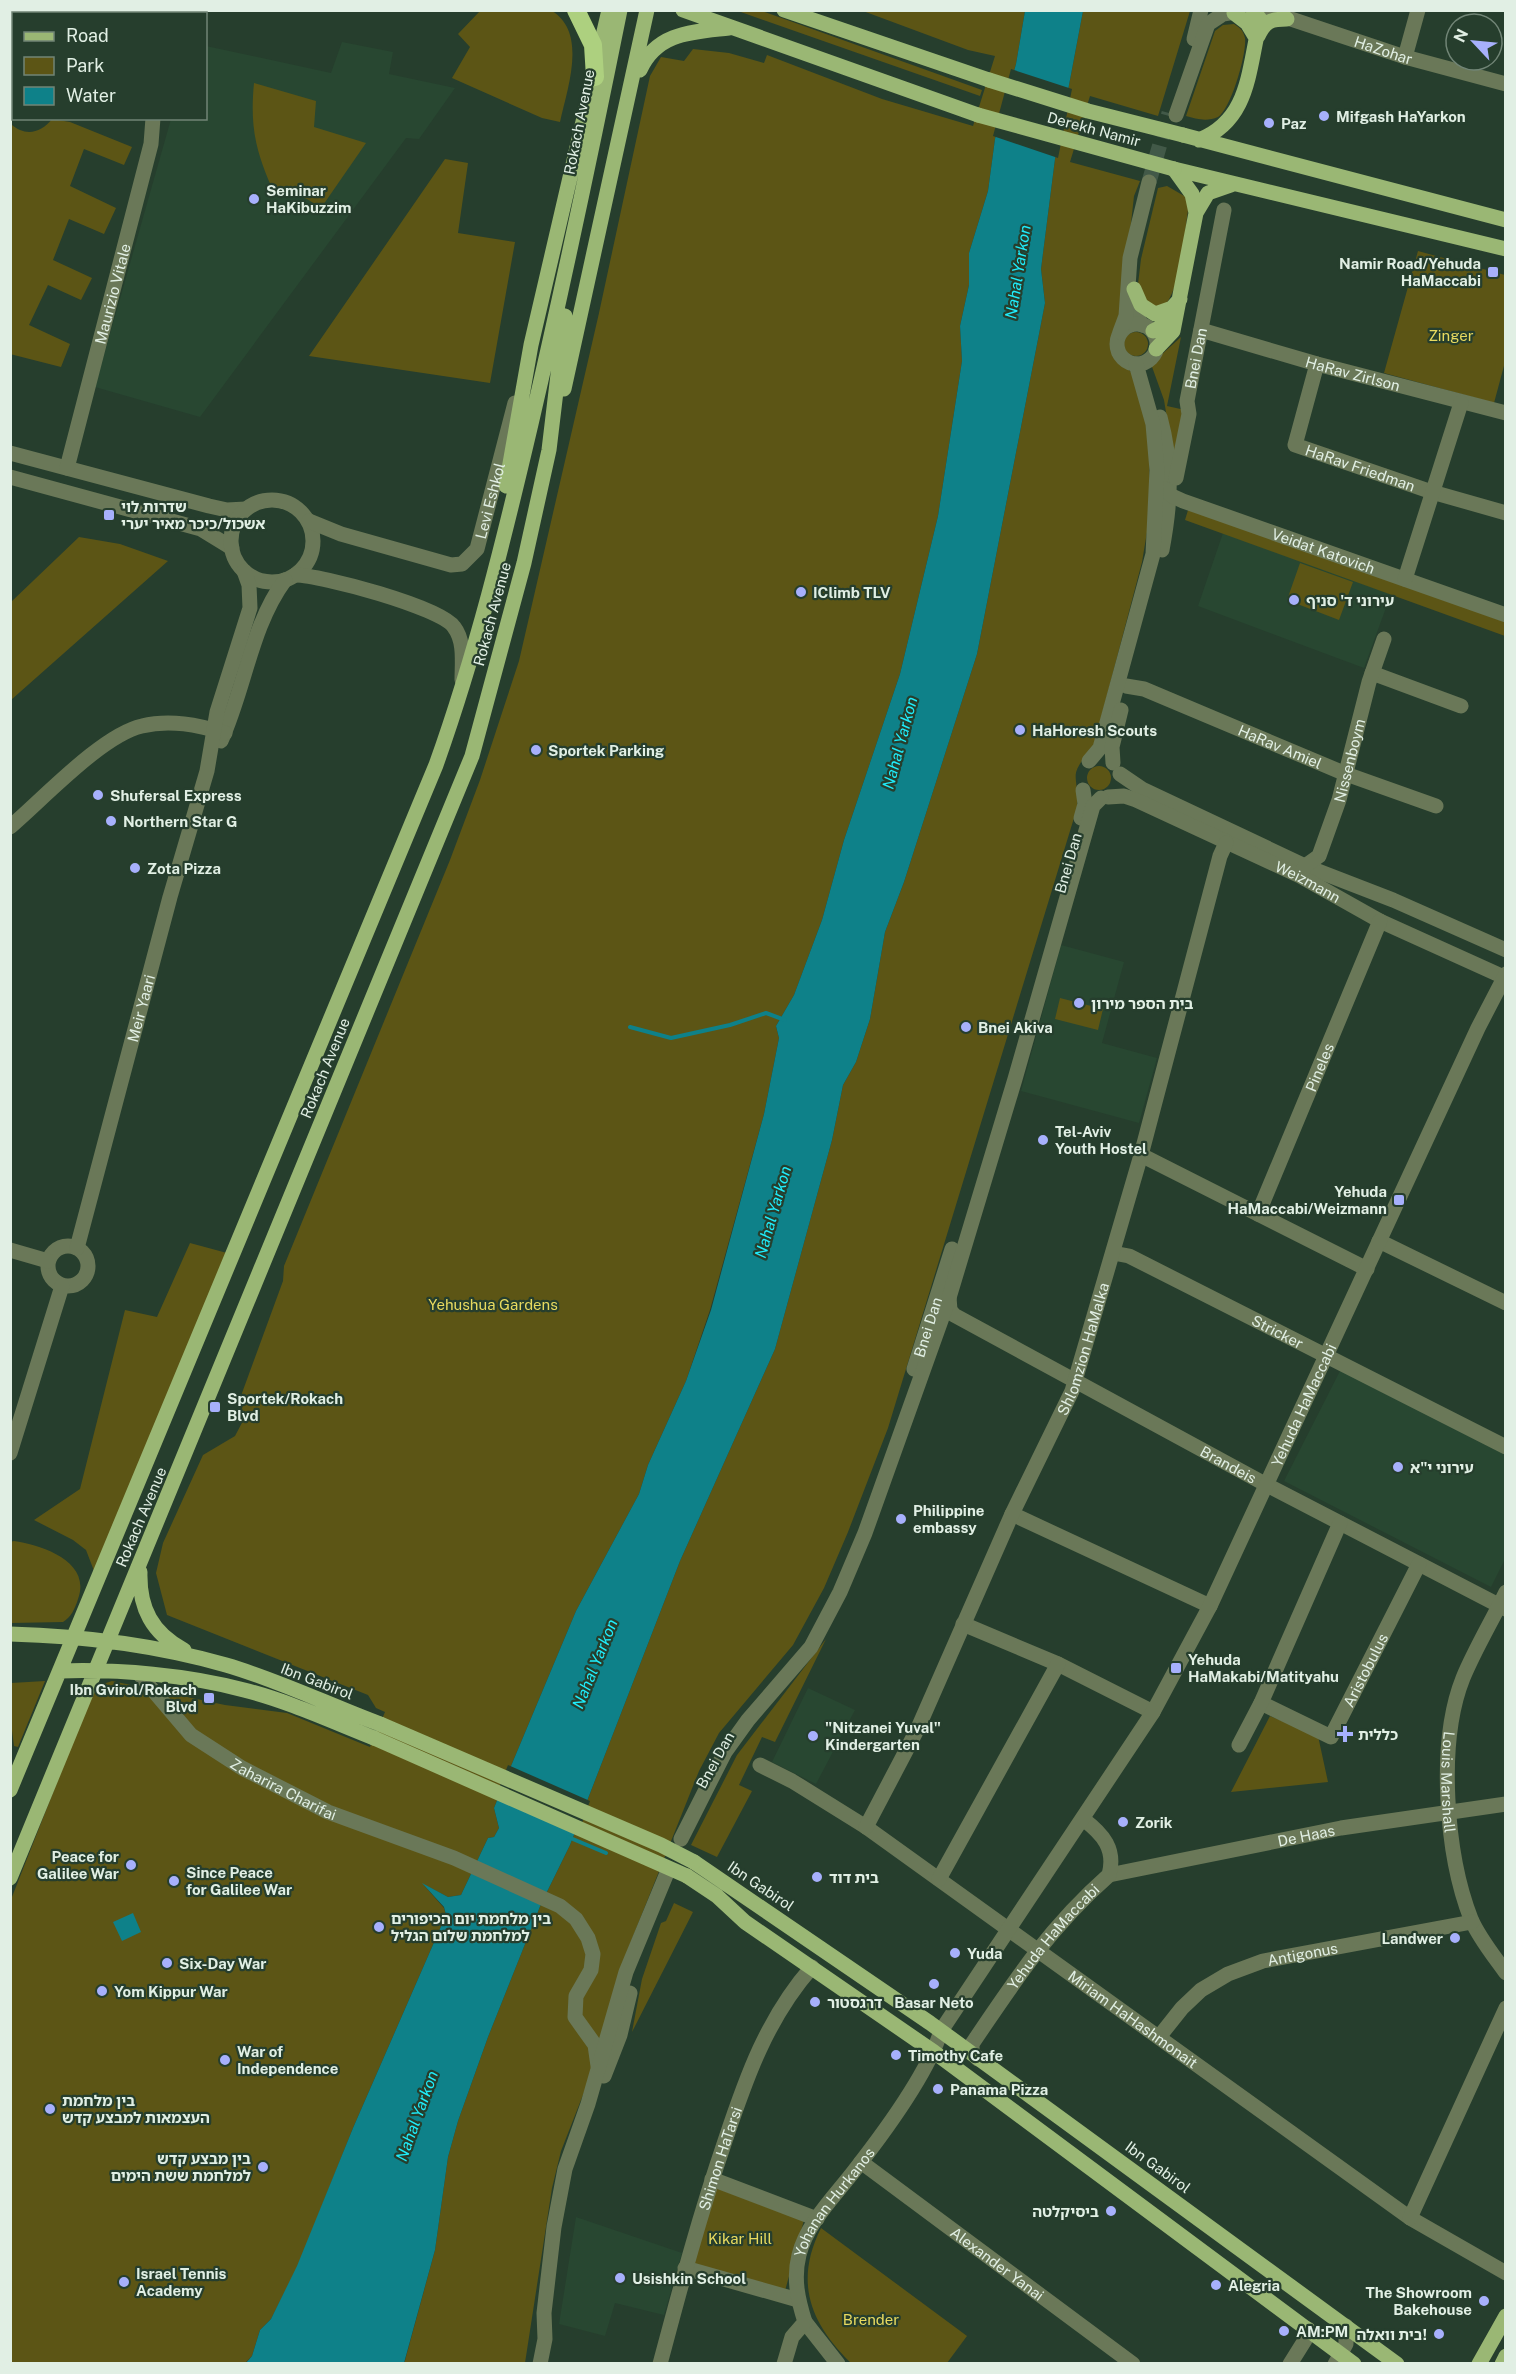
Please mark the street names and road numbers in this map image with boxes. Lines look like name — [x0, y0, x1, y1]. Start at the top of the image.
street label: HaZohar — [1352, 32, 1415, 67]
street label: Rokach Avenue — [560, 68, 598, 176]
street label: Derekh Namir — [1045, 108, 1143, 150]
street label: Maurizio Vitale — [91, 242, 133, 346]
street label: Bnei Dan — [1181, 326, 1210, 390]
street label: HaRav Zirlson — [1304, 353, 1402, 394]
street label: HaRav Friedman — [1303, 441, 1417, 494]
street label: Levi Eshkol — [471, 461, 508, 541]
street label: Veidat Katovich — [1270, 525, 1377, 577]
street label: Rokach Avenue — [470, 560, 514, 668]
street label: Nissenboym — [1330, 717, 1368, 804]
street label: HaRav Amiel — [1236, 721, 1325, 771]
street label: Bnei Dan — [1051, 831, 1085, 895]
street label: Weizmann — [1273, 857, 1344, 906]
street label: Meir Yaari — [123, 973, 158, 1044]
street label: Rokach Avenue — [297, 1015, 353, 1121]
street label: Pineles — [1302, 1041, 1337, 1094]
street label: Shlomzion HaMalka — [1053, 1280, 1112, 1418]
street label: Bnei Dan — [910, 1295, 945, 1359]
street label: Stricker — [1249, 1311, 1307, 1352]
street label: Yehuda HaMaccabi — [1267, 1341, 1339, 1469]
street label: Brandeis — [1198, 1442, 1260, 1486]
street label: Rokach Avenue — [112, 1465, 170, 1569]
street label: Aristobulus — [1339, 1630, 1391, 1710]
street label: Ibn Gabirol — [278, 1659, 356, 1703]
street label: Bnei Dan — [693, 1729, 737, 1791]
street label: Louis Marshall — [1439, 1731, 1459, 1834]
street label: Zaharira Charifai — [227, 1754, 339, 1823]
street label: De Haas — [1276, 1821, 1336, 1849]
street label: Ibn Gabirol — [725, 1858, 797, 1914]
street label: Yehuda HaMaccabi — [1004, 1880, 1102, 1993]
street label: Antigonus — [1266, 1939, 1339, 1969]
street label: Miriam HaHashmonait — [1065, 1967, 1201, 2071]
street label: Shimon HaTarsi — [695, 2104, 745, 2212]
street label: Ibn Gabirol — [1122, 2138, 1194, 2196]
street label: Yohanan Hurkanos — [790, 2144, 878, 2259]
street label: Alexander Yanai — [947, 2223, 1048, 2304]

